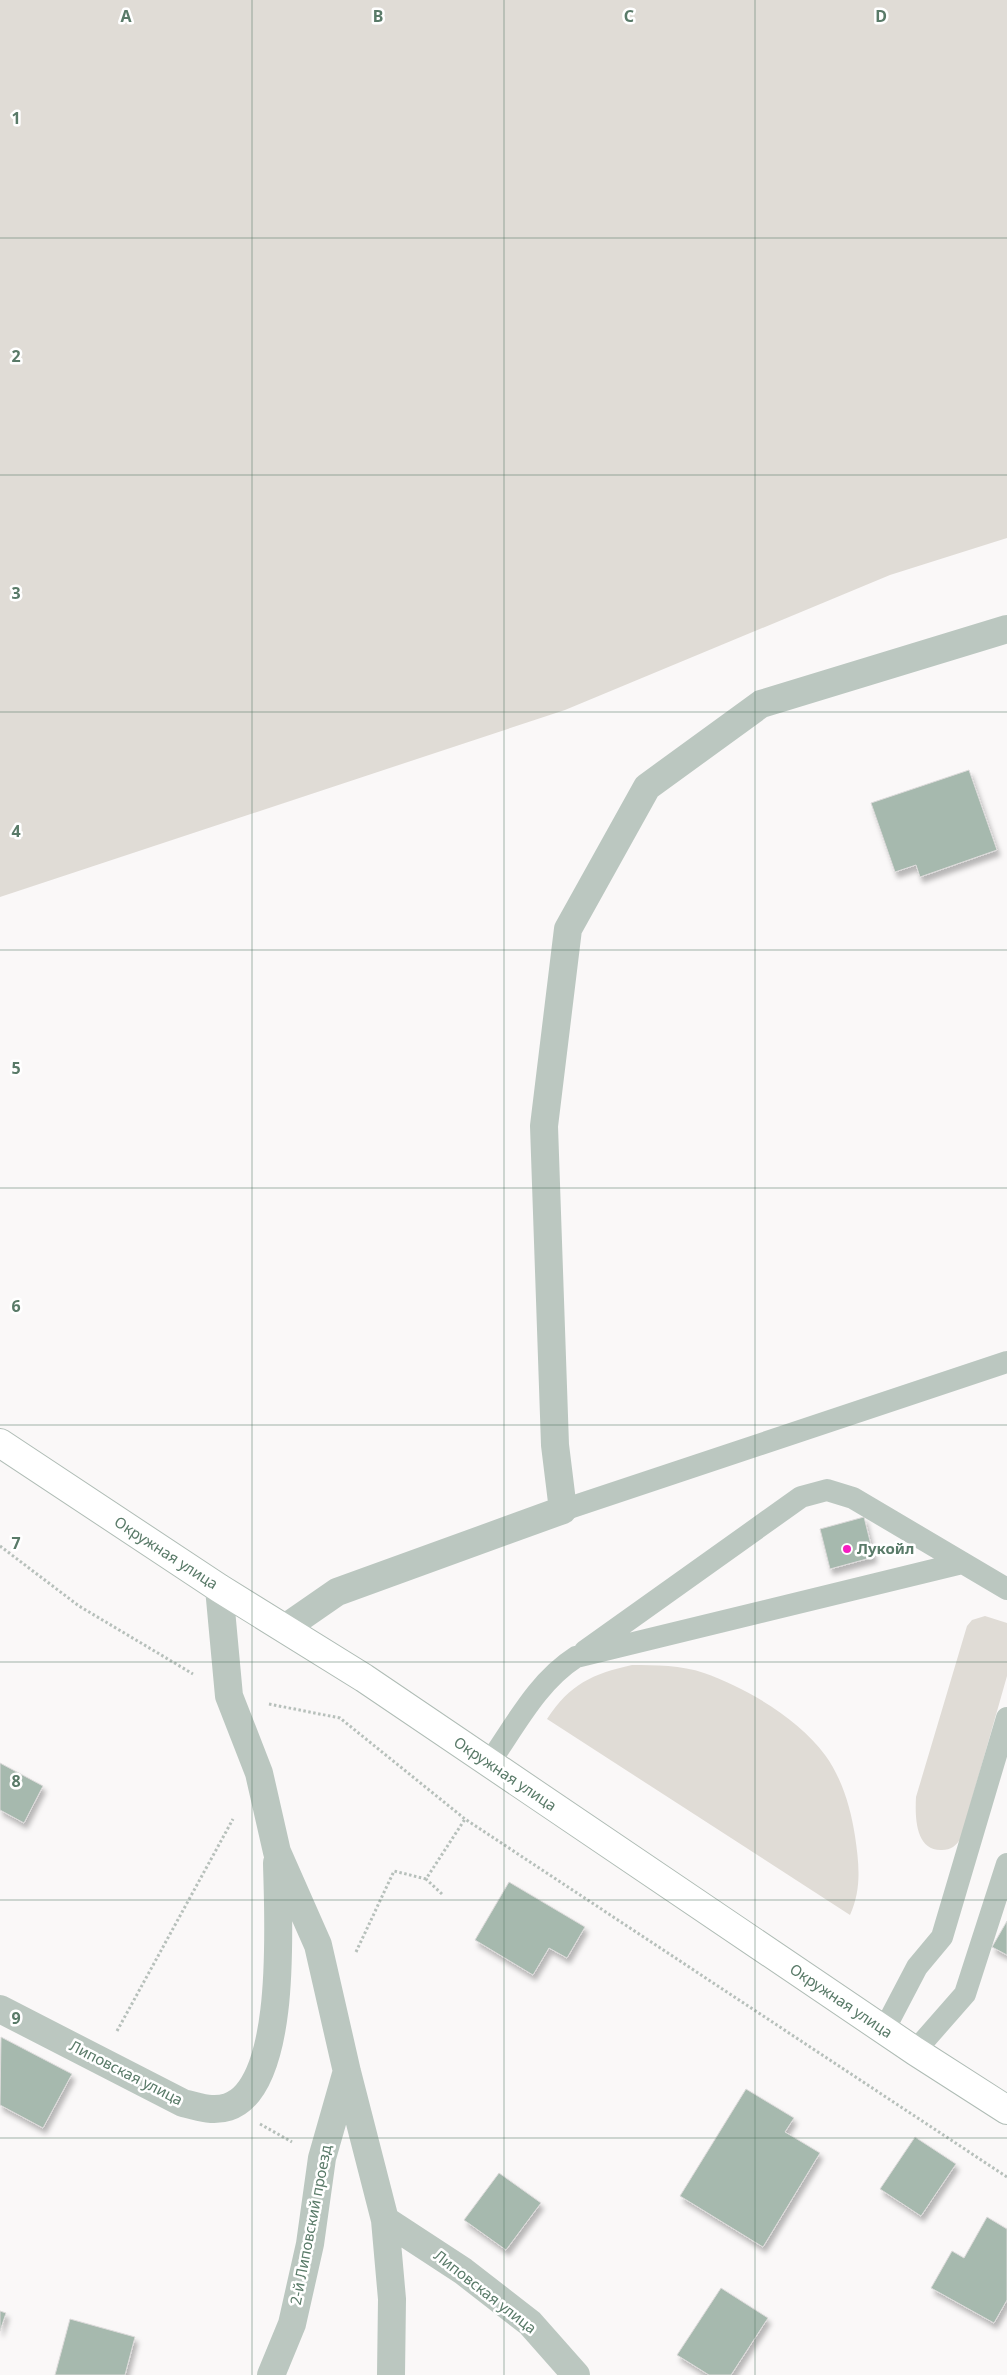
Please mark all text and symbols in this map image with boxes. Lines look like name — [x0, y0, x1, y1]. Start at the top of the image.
text: A — [120, 5, 132, 27]
text: B — [373, 5, 383, 27]
text: C — [624, 5, 634, 27]
text: D — [875, 5, 887, 27]
text: 1 — [11, 107, 21, 129]
text: 2 — [11, 345, 21, 367]
text: 3 — [11, 582, 21, 604]
text: 4 — [11, 820, 21, 842]
text: 5 — [11, 1057, 21, 1079]
text: 6 — [11, 1295, 21, 1317]
street label: Окружная улица — [111, 1511, 222, 1593]
text: 7 — [11, 1532, 21, 1554]
place label: Лукойл — [857, 1538, 914, 1558]
marker: Лукойл — [841, 1543, 853, 1555]
street label: Окружная улица — [450, 1731, 561, 1815]
text: 8 — [11, 1770, 21, 1792]
street label: Окружная улица — [786, 1958, 897, 2042]
text: 9 — [11, 2007, 21, 2029]
street label: Липовская улица — [66, 2035, 187, 2109]
street label: 2-й Липовский проезд — [285, 2143, 335, 2307]
street label: Липовская улица — [430, 2245, 541, 2337]

